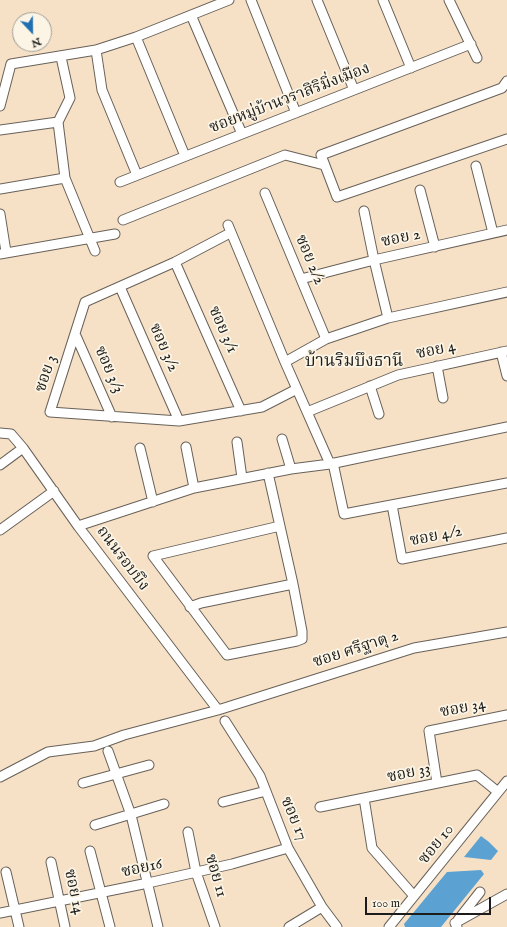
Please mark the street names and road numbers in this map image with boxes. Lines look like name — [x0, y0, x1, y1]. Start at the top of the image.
street label: ซอยหมู่บ้านวราสิริมิ่งเมือง — [207, 60, 373, 138]
street label: ซอย 2 — [380, 225, 422, 253]
street label: ซอย 2/2 — [290, 232, 328, 288]
street label: ซอย 3/1 — [203, 304, 241, 356]
street label: ซอย 3/2 — [144, 321, 182, 375]
street label: ซอย 4 — [414, 337, 458, 365]
street label: ซอย 3/3 — [89, 343, 127, 397]
street label: ซอย 3 — [32, 353, 62, 395]
street label: ถนนรอบบึง — [91, 523, 153, 595]
street label: ซอย 4/2 — [408, 523, 464, 551]
street label: ซอย ศรีฐาตุ 2 — [311, 627, 401, 673]
street label: ซอย 34 — [439, 695, 487, 723]
street label: ซอย 33 — [385, 760, 433, 788]
street label: ซอย 17 — [275, 794, 311, 844]
street label: ซอย 10 — [415, 821, 459, 869]
street label: ซอย 11 — [200, 852, 230, 900]
street label: ซอย16 — [120, 855, 164, 883]
street label: ซอย 14 — [59, 868, 87, 916]

